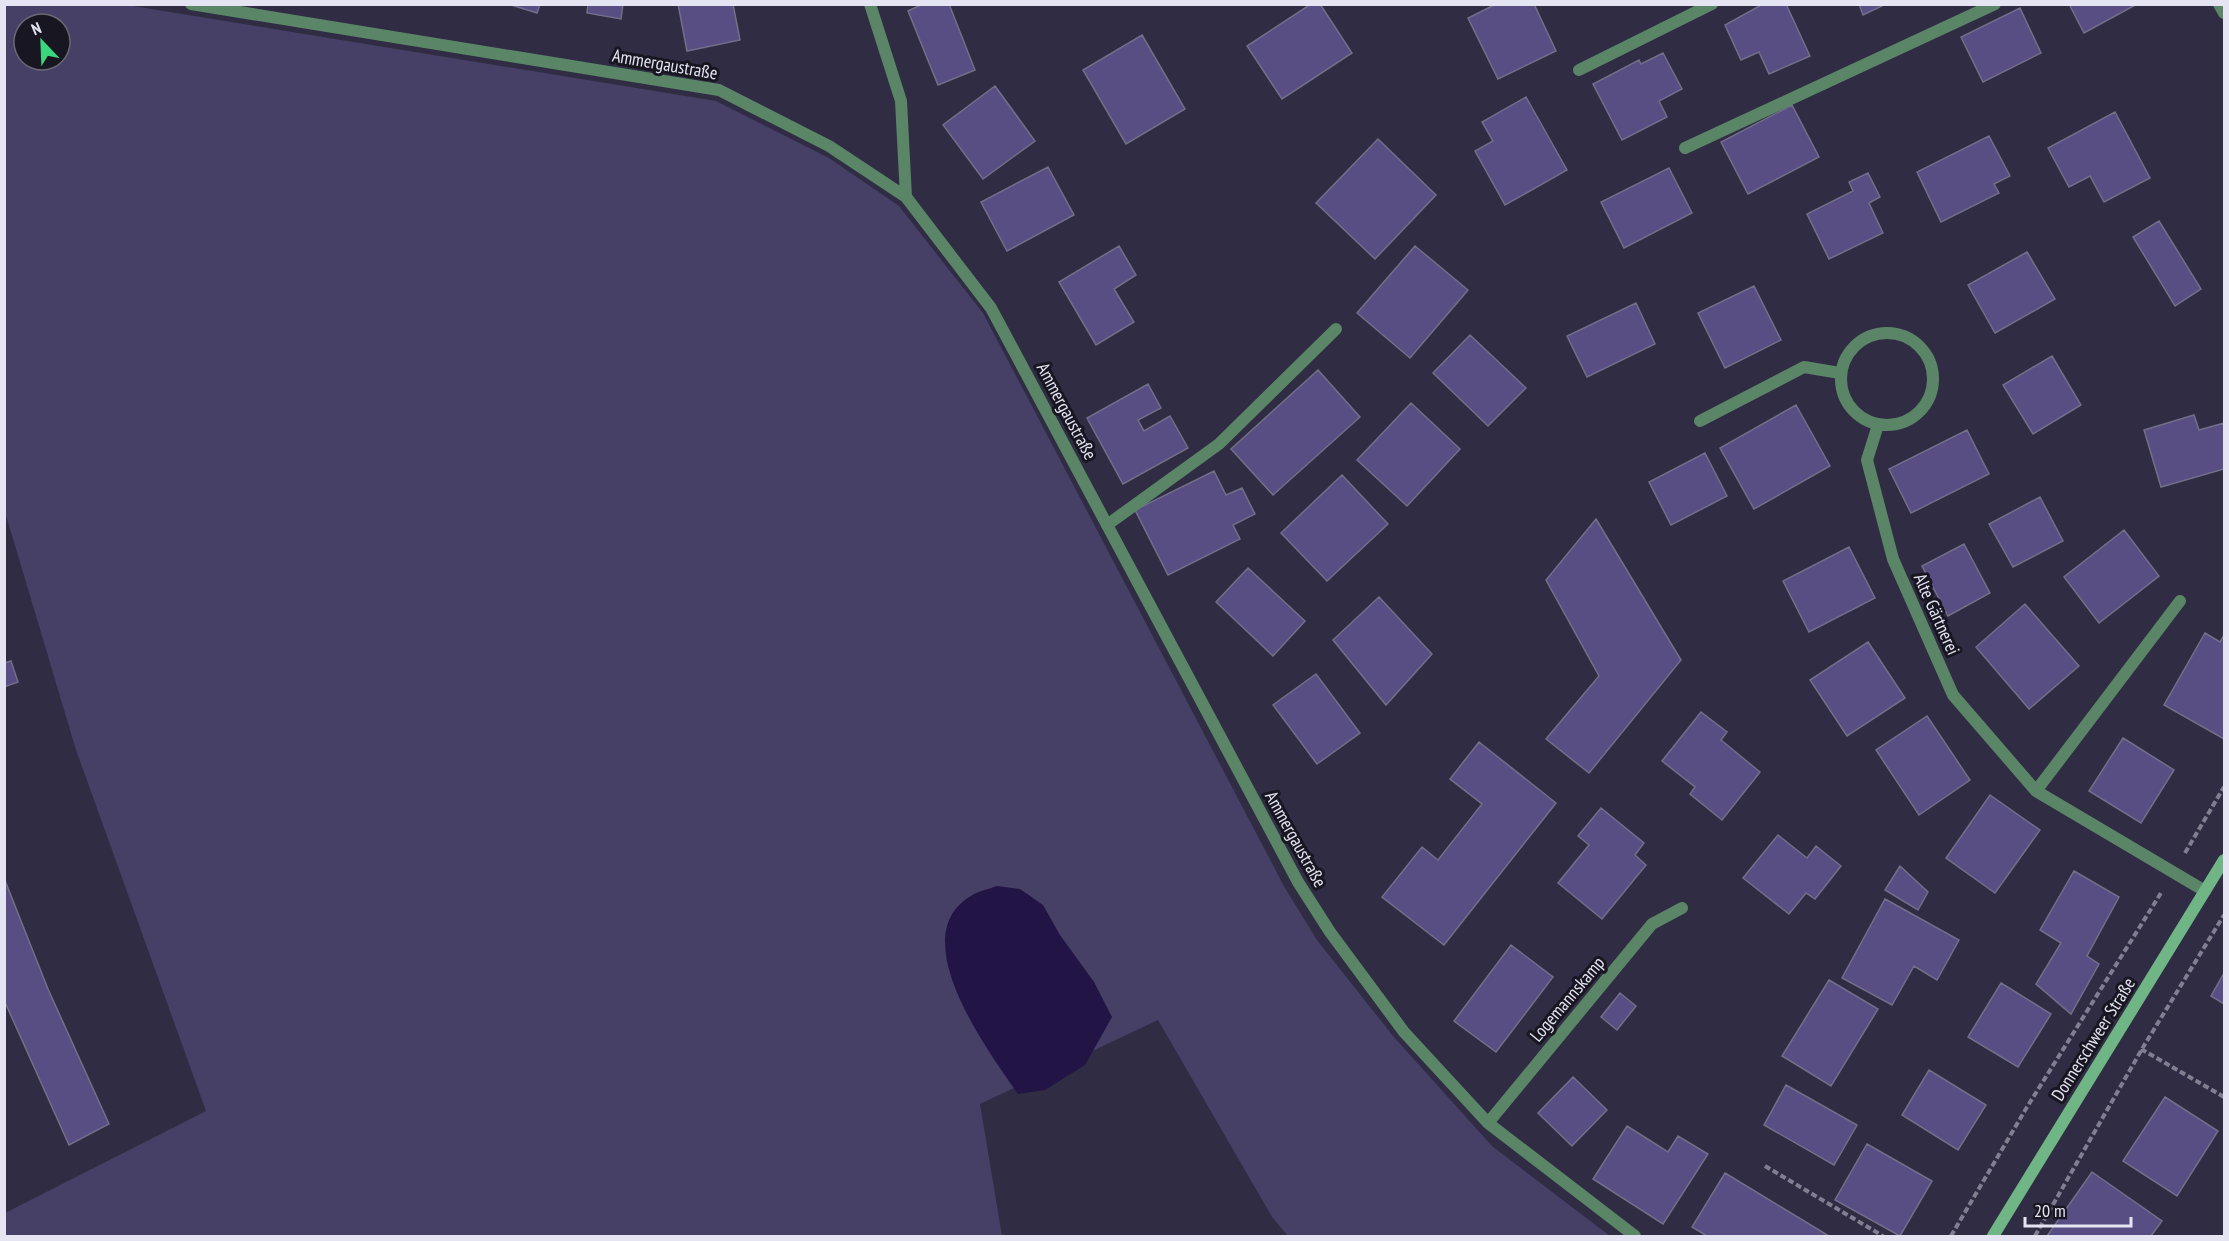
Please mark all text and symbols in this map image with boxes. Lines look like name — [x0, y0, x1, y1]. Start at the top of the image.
north arrow — [12, 12, 72, 72]
text: N — [28, 17, 44, 39]
street label: Ammergaustraße — [611, 43, 719, 85]
street label: Ammergaustraße — [1032, 359, 1102, 463]
street label: Alte Gärtnerei — [1909, 570, 1965, 658]
street label: Ammergaustraße — [1260, 787, 1332, 891]
street label: Logemannskamp — [1525, 952, 1609, 1046]
street label: Donnerschweer Straße — [2046, 973, 2140, 1105]
scale bar — [2025, 1190, 2132, 1228]
text: 20 m — [2034, 1199, 2066, 1222]

